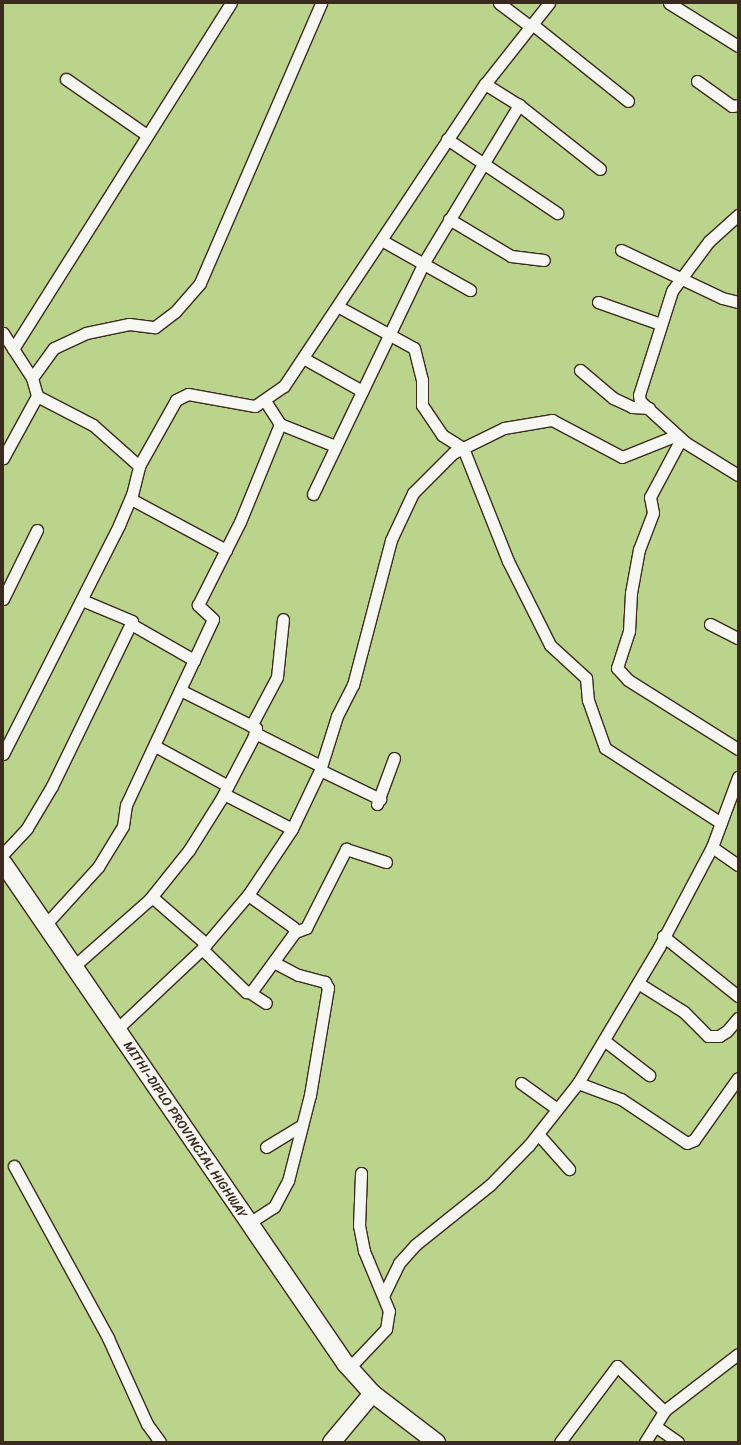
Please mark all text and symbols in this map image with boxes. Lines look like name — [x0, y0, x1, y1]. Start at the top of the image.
street label: MITHI-DIPLO PROVINCIAL HIGHWAY — [120, 1038, 250, 1222]

